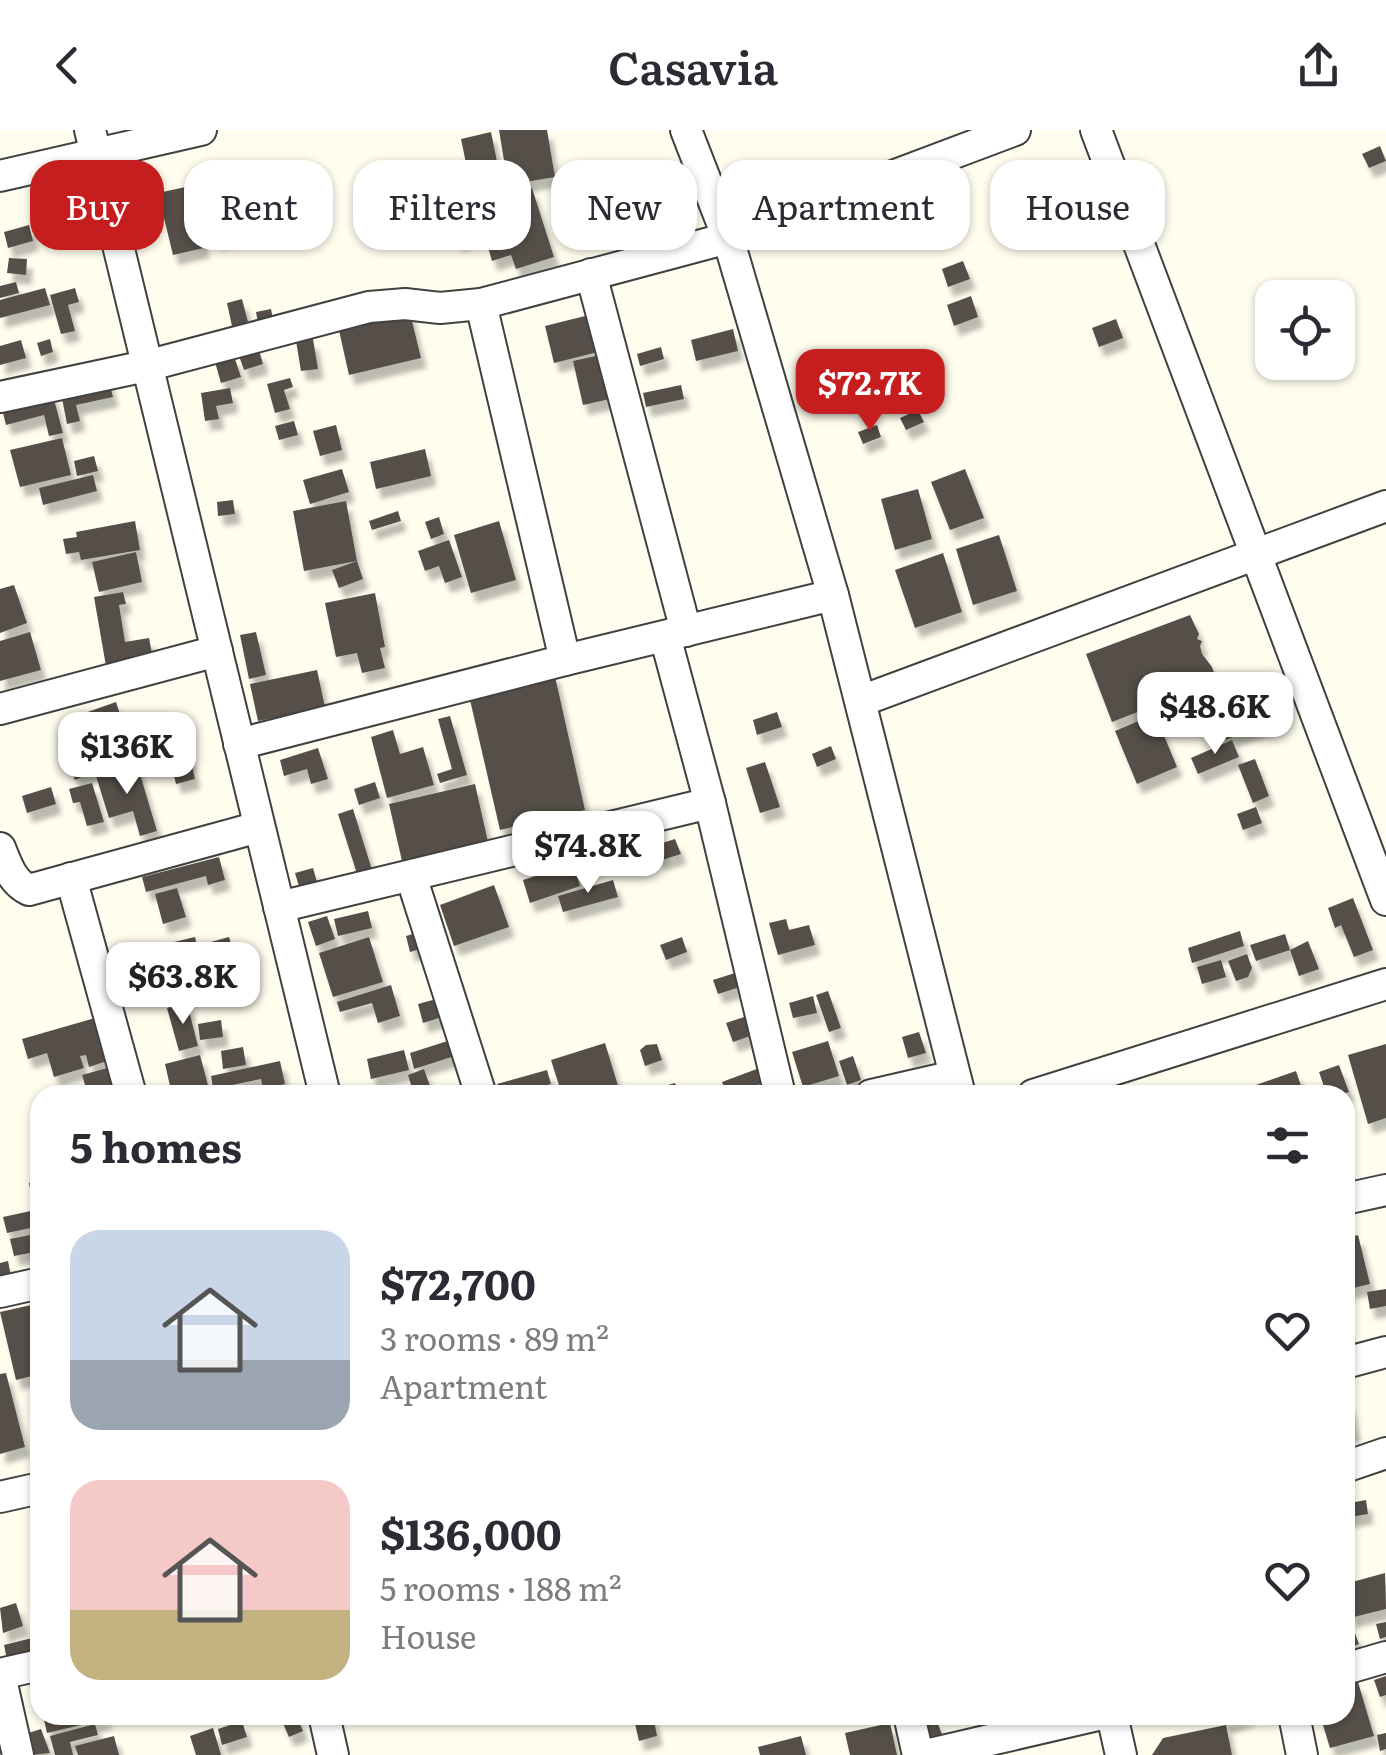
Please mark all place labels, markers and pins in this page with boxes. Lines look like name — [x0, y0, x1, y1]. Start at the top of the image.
pin: $72.7K — [789, 349, 951, 434]
pin: $48.6K — [1134, 672, 1296, 757]
pin: $136K — [57, 712, 197, 797]
pin: $74.8K — [507, 811, 669, 896]
pin: $63.8K — [102, 942, 264, 1027]

